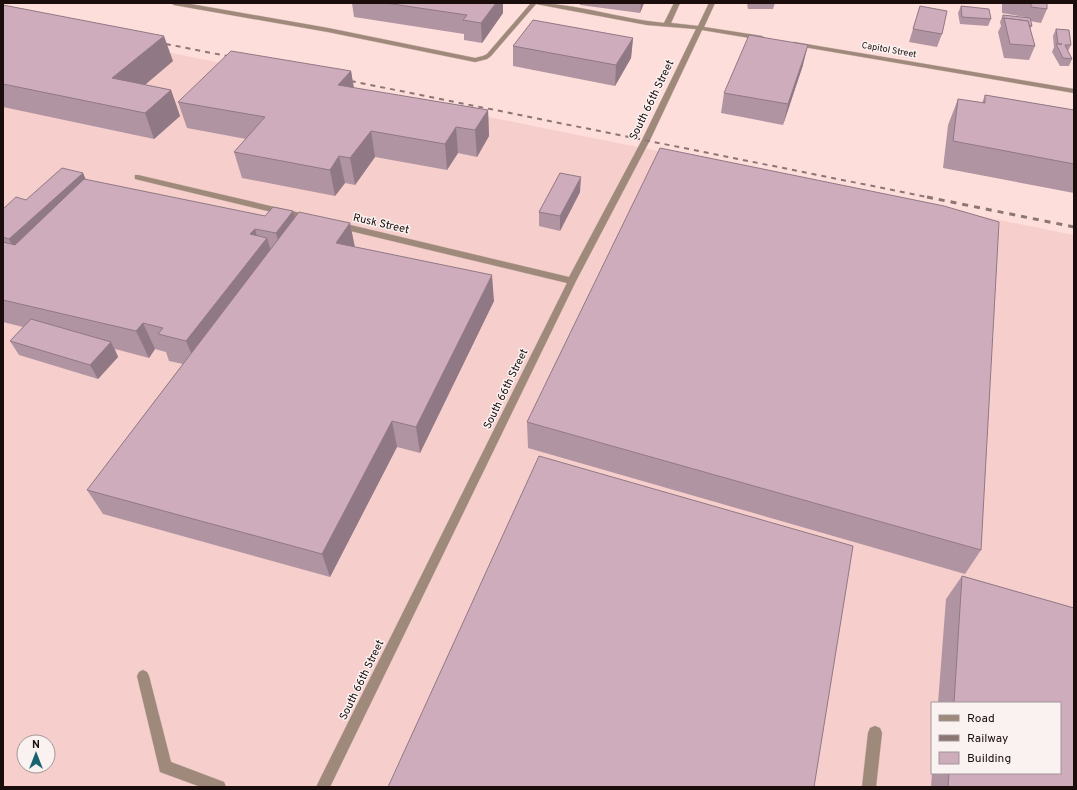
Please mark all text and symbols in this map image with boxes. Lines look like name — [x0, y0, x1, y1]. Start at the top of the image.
street label: Capitol Street — [861, 40, 917, 60]
street label: South 66th Street — [627, 58, 677, 142]
street label: Rusk Street — [352, 211, 410, 237]
street label: South 66th Street — [481, 347, 531, 431]
street label: South 66th Street — [337, 638, 387, 722]
legend — [931, 702, 1061, 774]
text: Road — [967, 711, 995, 727]
text: Railway — [967, 731, 1008, 747]
north arrow — [16, 734, 56, 774]
text: N — [32, 738, 40, 752]
text: Building — [967, 751, 1011, 767]

